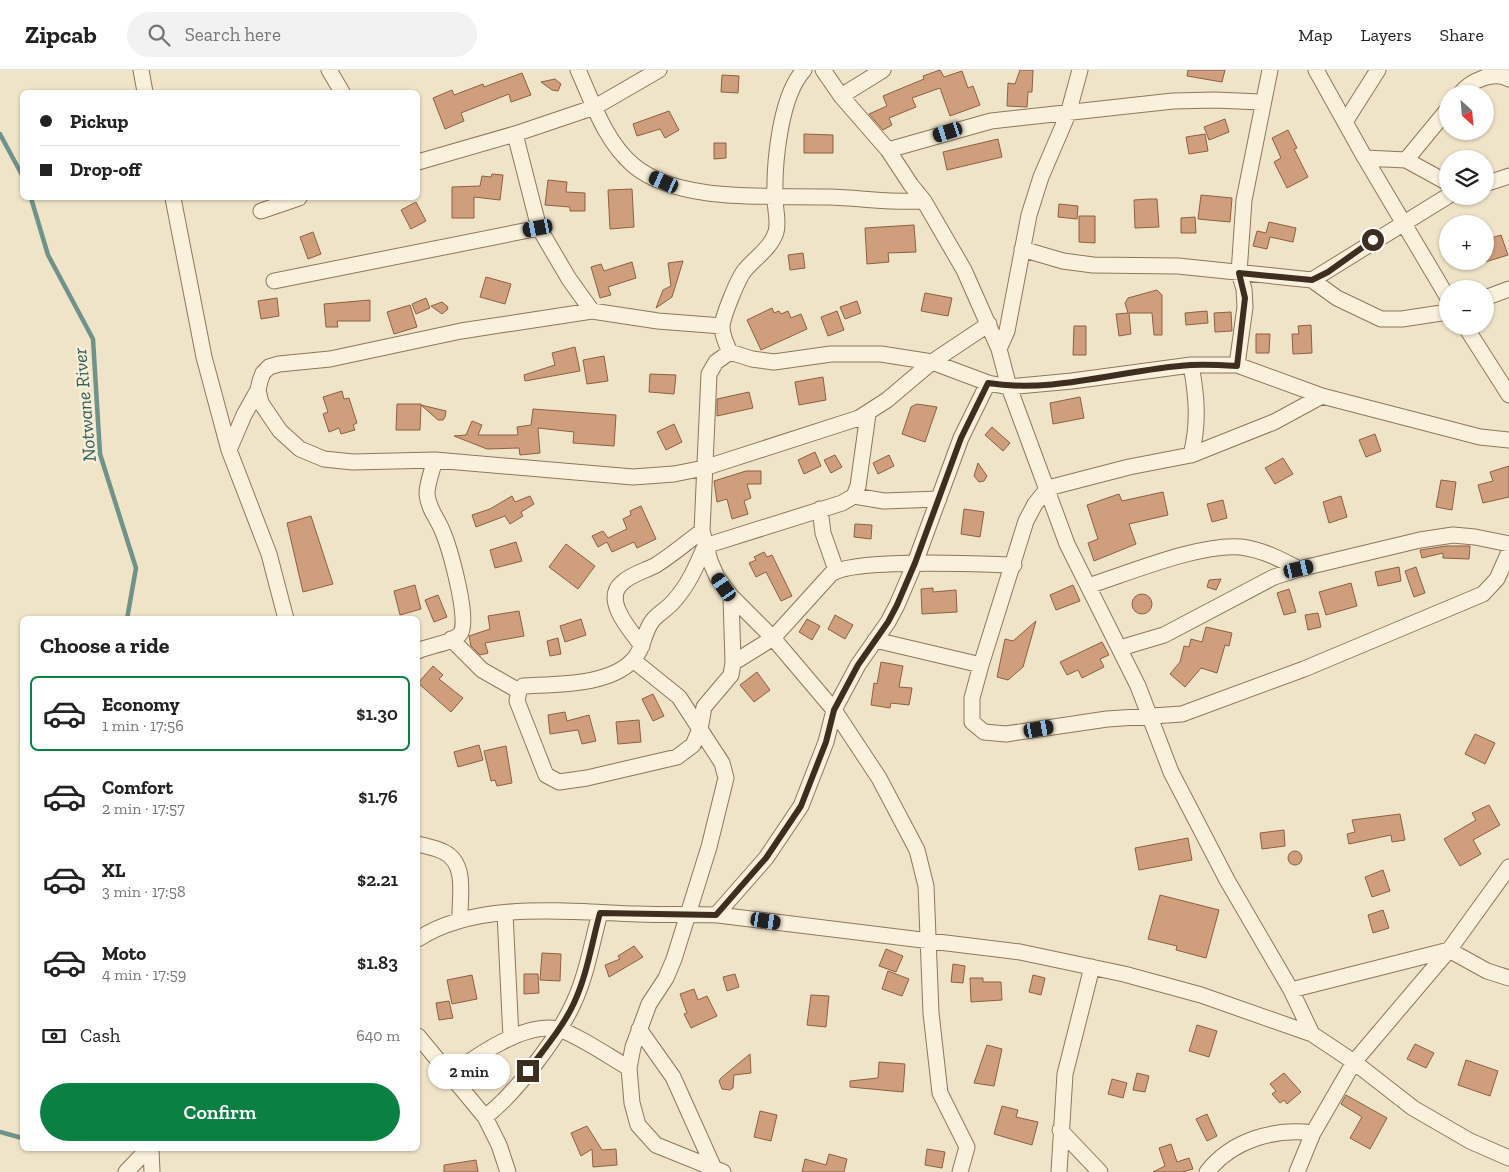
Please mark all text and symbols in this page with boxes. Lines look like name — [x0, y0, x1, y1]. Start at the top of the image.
search box — [127, 12, 477, 57]
text: Zipcab — [25, 20, 97, 49]
icon: search — [145, 21, 173, 49]
text: Search here — [185, 23, 281, 46]
text: Map — [1298, 24, 1333, 46]
text: Layers — [1361, 24, 1412, 46]
text: Share — [1440, 24, 1484, 46]
north arrow — [1439, 85, 1494, 140]
map controls — [1439, 85, 1494, 335]
text: Pickup — [70, 110, 128, 133]
car — [931, 120, 964, 144]
button: layers — [1439, 150, 1494, 205]
text: Drop-off — [70, 158, 141, 181]
car — [647, 169, 680, 195]
button: + — [1439, 215, 1494, 270]
car — [521, 218, 554, 238]
route start — [1362, 229, 1384, 251]
button: − — [1439, 280, 1494, 335]
water label: Notwane River — [68, 347, 101, 463]
car — [1282, 558, 1315, 580]
car — [709, 570, 738, 604]
text: Choose a ride — [40, 632, 170, 659]
icon: car — [42, 691, 87, 736]
text: Economy — [102, 693, 180, 716]
text: $1.30 — [356, 702, 398, 725]
text: 1 min · 17:56 — [102, 716, 184, 735]
car — [1022, 719, 1055, 739]
icon: car — [42, 774, 87, 819]
text: Comfort — [102, 776, 173, 799]
text: $1.76 — [358, 785, 398, 808]
text: 2 min · 17:57 — [102, 799, 185, 818]
icon: car — [42, 857, 87, 902]
text: XL — [102, 859, 125, 882]
text: $2.21 — [357, 868, 398, 891]
text: 3 min · 17:58 — [102, 882, 186, 901]
car — [750, 911, 781, 931]
icon: car — [42, 940, 87, 985]
text: Moto — [102, 942, 146, 965]
text: $1.83 — [357, 951, 398, 974]
text: 4 min · 17:59 — [102, 965, 186, 984]
icon: cash — [40, 1022, 68, 1050]
text: Cash — [80, 1024, 120, 1047]
text: 640 m — [356, 1026, 400, 1045]
callout: 2 min — [428, 1054, 510, 1088]
route end — [517, 1060, 539, 1082]
text: 2 min — [449, 1062, 489, 1081]
button: Confirm — [40, 1083, 400, 1141]

